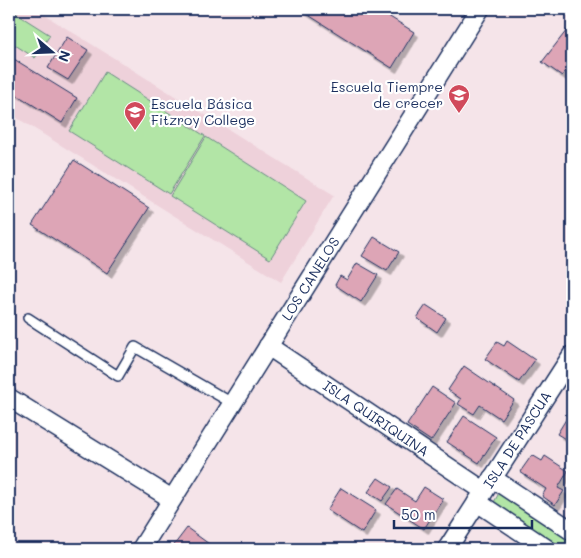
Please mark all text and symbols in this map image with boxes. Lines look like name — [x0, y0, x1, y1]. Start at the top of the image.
north arrow — [28, 28, 78, 78]
text: N — [54, 48, 75, 65]
place label: Escuela Tiempre de crecer — [331, 77, 443, 112]
school or university icon: Escuela Tiempre de crecer — [447, 83, 471, 114]
place label: Escuela Básica Fitzroy College — [151, 94, 255, 129]
school or university icon: Escuela Básica Fitzroy College — [123, 100, 147, 131]
street label: LOS CANELOS — [277, 233, 344, 324]
street label: ISLA QUIRIQUINA — [320, 376, 433, 460]
street label: ISLA DE PASCUA — [479, 387, 555, 492]
scale bar — [394, 498, 531, 530]
text: 50 m — [401, 504, 436, 524]

